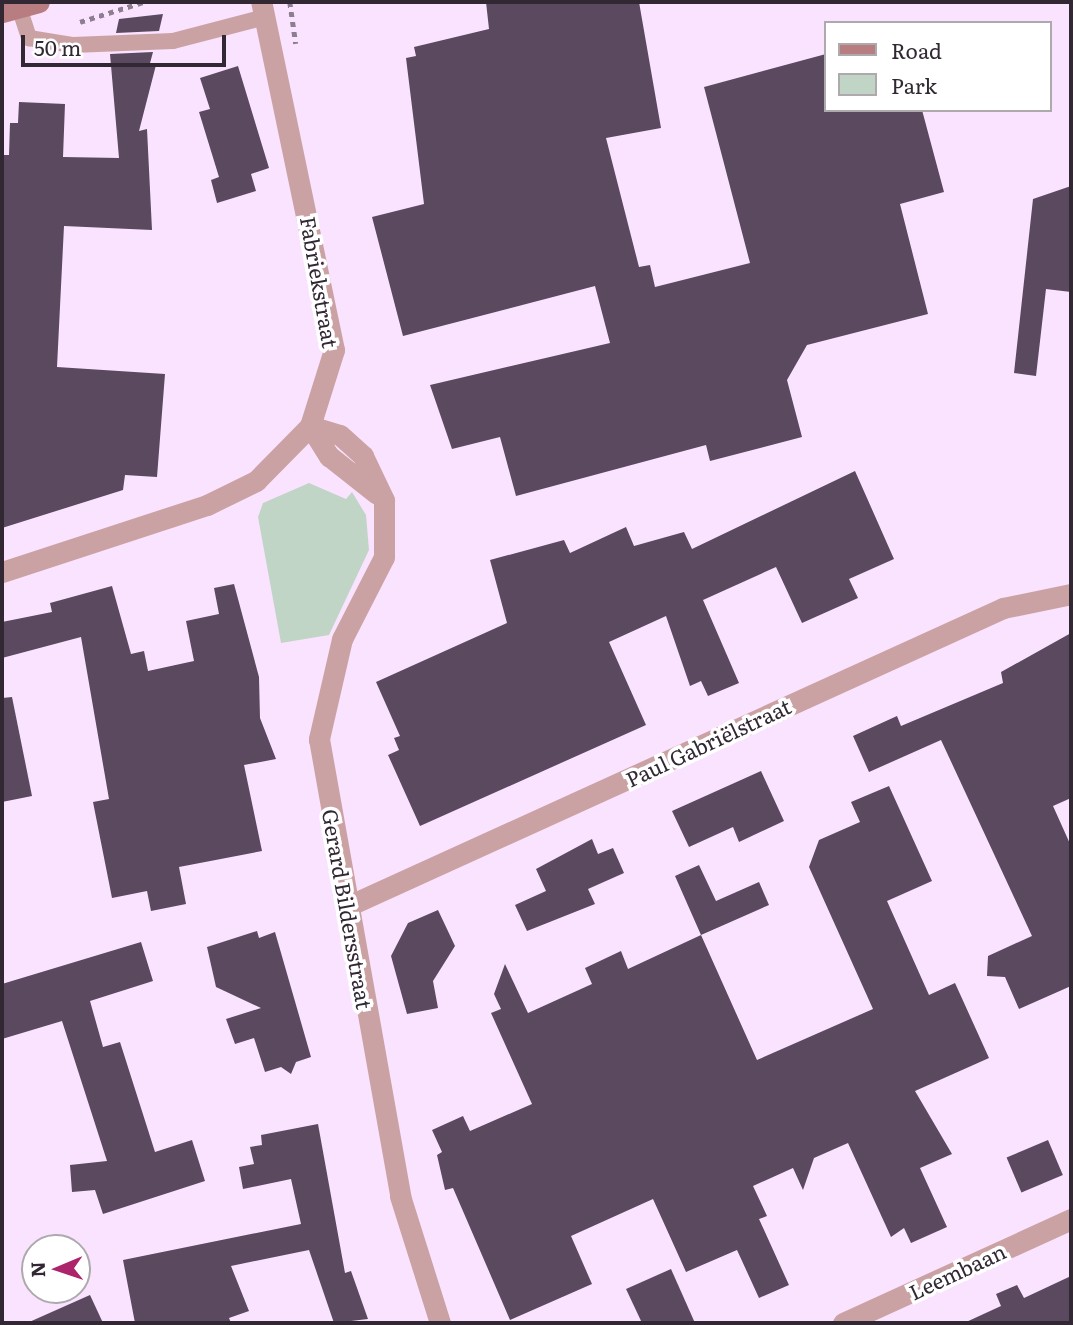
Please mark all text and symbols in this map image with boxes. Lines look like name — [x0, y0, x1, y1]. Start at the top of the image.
scale bar — [24, 21, 229, 65]
legend — [824, 21, 1052, 112]
text: 50 m — [34, 31, 81, 62]
text: Road — [891, 34, 942, 65]
text: Park — [891, 69, 937, 100]
street label: Fabriekstraat — [296, 214, 344, 350]
street label: Paul Gabriëlstraat — [621, 693, 795, 791]
street label: Gerard Bildersstraat — [318, 807, 378, 1011]
north arrow — [21, 1234, 91, 1304]
street label: Leembaan — [905, 1238, 1009, 1304]
text: N — [23, 1261, 51, 1278]

